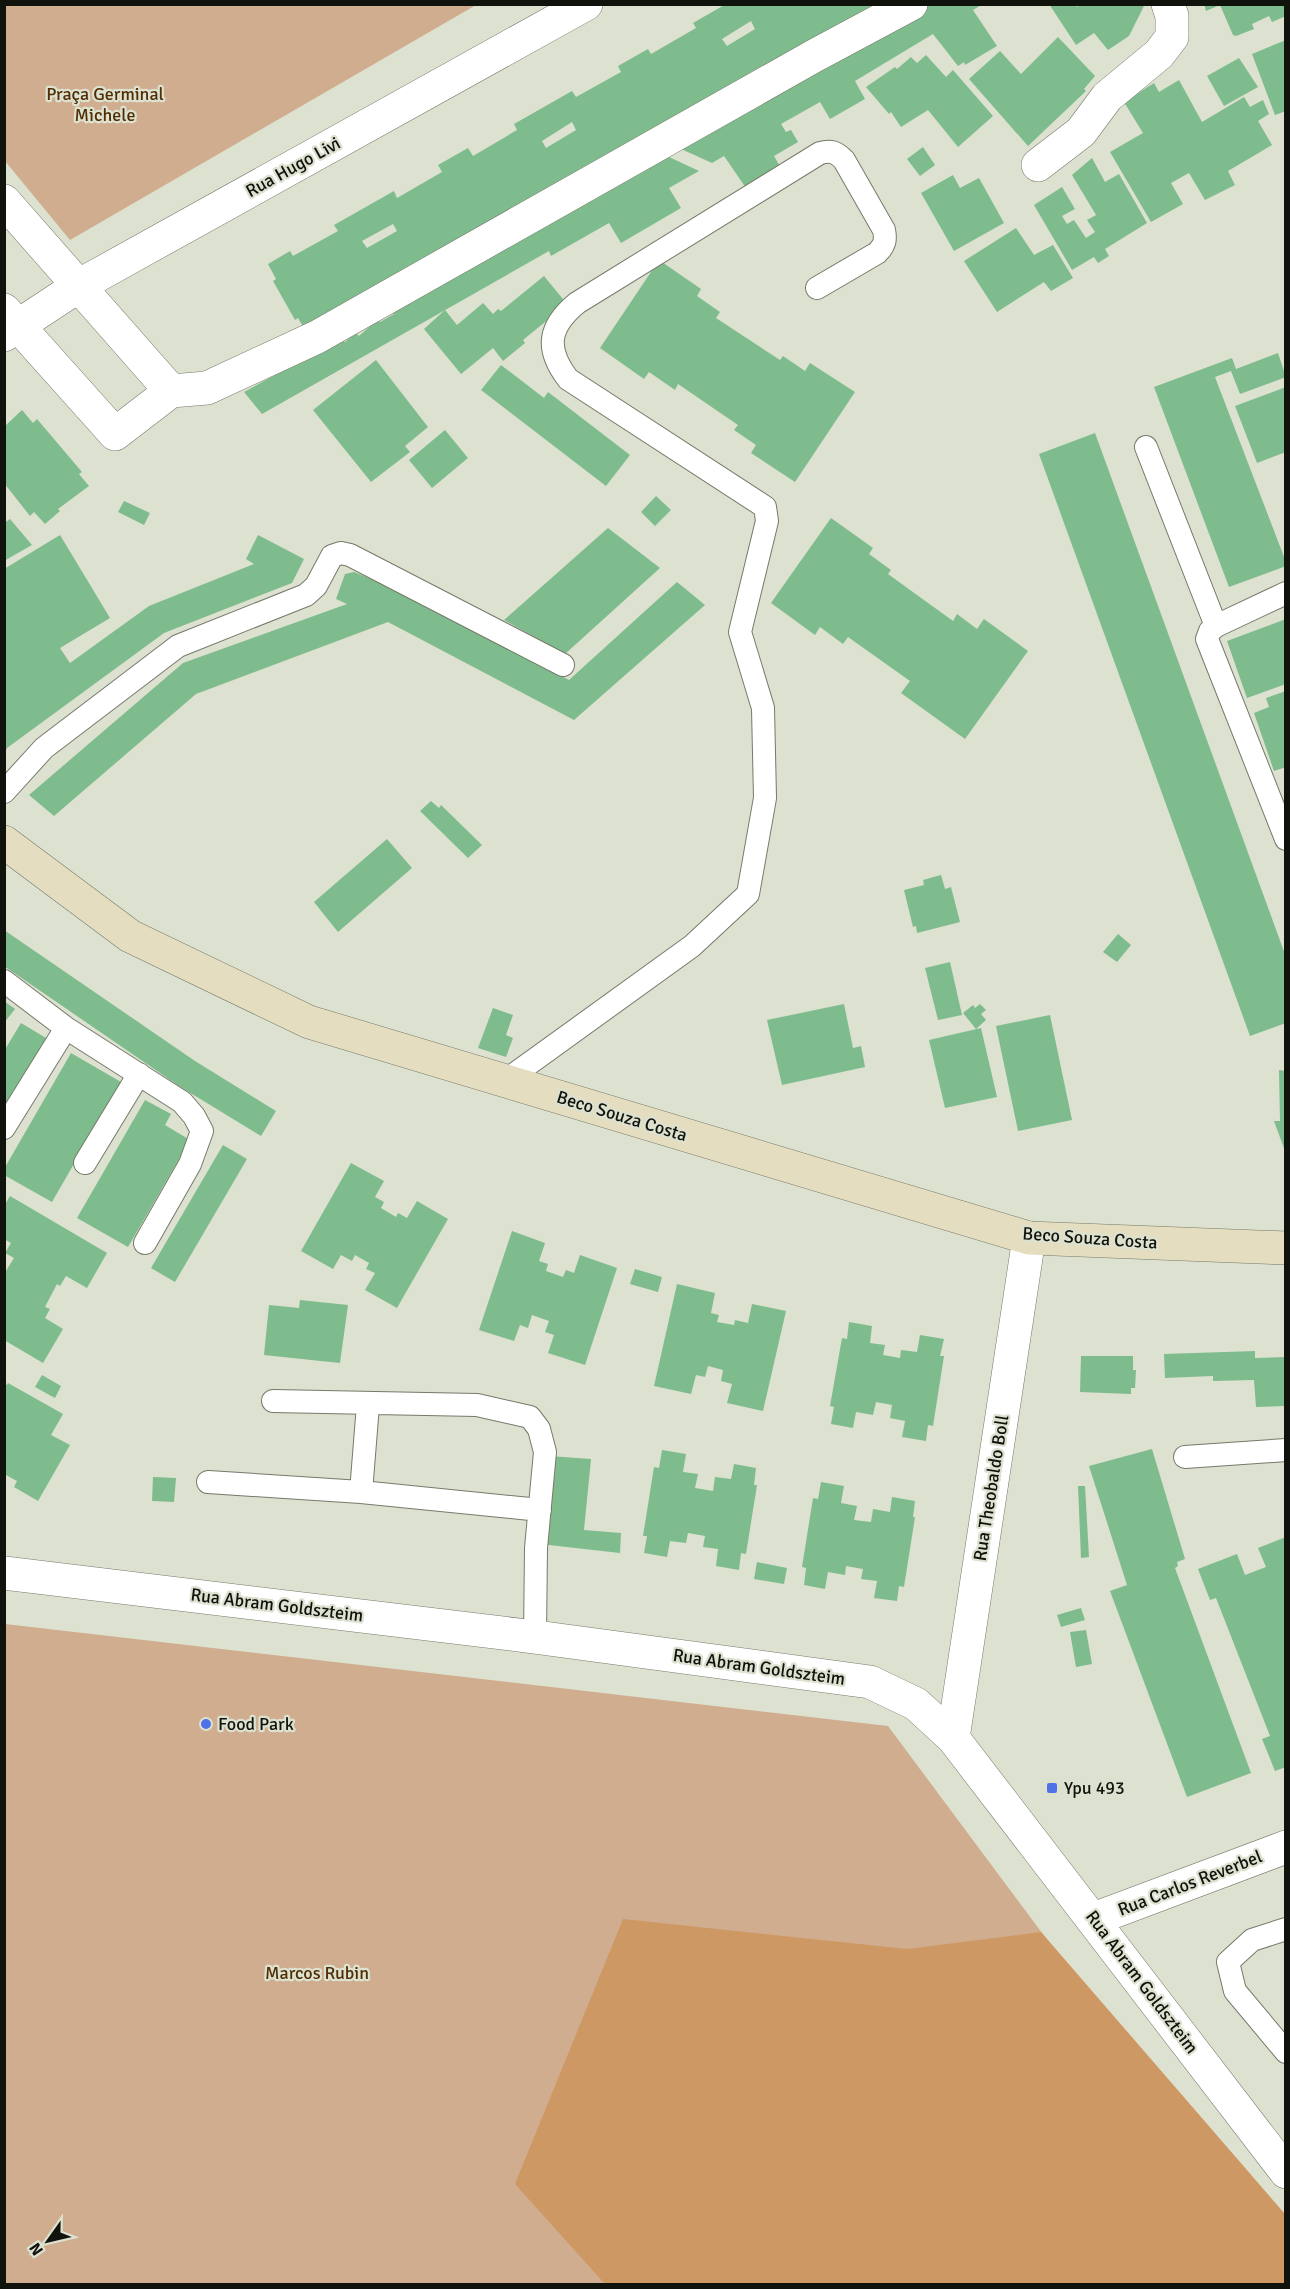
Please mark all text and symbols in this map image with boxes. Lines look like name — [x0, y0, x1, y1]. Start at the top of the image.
park label: Praça Germinal Michele — [46, 83, 164, 126]
street label: Rua Hugo Livi — [242, 132, 344, 202]
street label: Beco Souza Costa — [554, 1086, 690, 1146]
street label: Beco Souza Costa — [1022, 1222, 1158, 1254]
street label: Rua Theobaldo Boll — [969, 1413, 1013, 1563]
street label: Rua Abram Goldszteim — [189, 1583, 365, 1627]
street label: Rua Abram Goldszteim — [671, 1644, 847, 1690]
place label: Food Park — [218, 1713, 294, 1735]
marker: Food Park — [199, 1717, 213, 1731]
place label: Ypu 493 — [1064, 1777, 1125, 1799]
marker: Ypu 493 — [1045, 1781, 1059, 1795]
street label: Rua Carlos Reverbel — [1115, 1845, 1265, 1921]
street label: Rua Abram Goldszteim — [1081, 1906, 1203, 2058]
park label: Marcos Rubin — [265, 1962, 369, 1984]
north arrow — [18, 2211, 78, 2271]
text: N — [25, 2239, 48, 2259]

